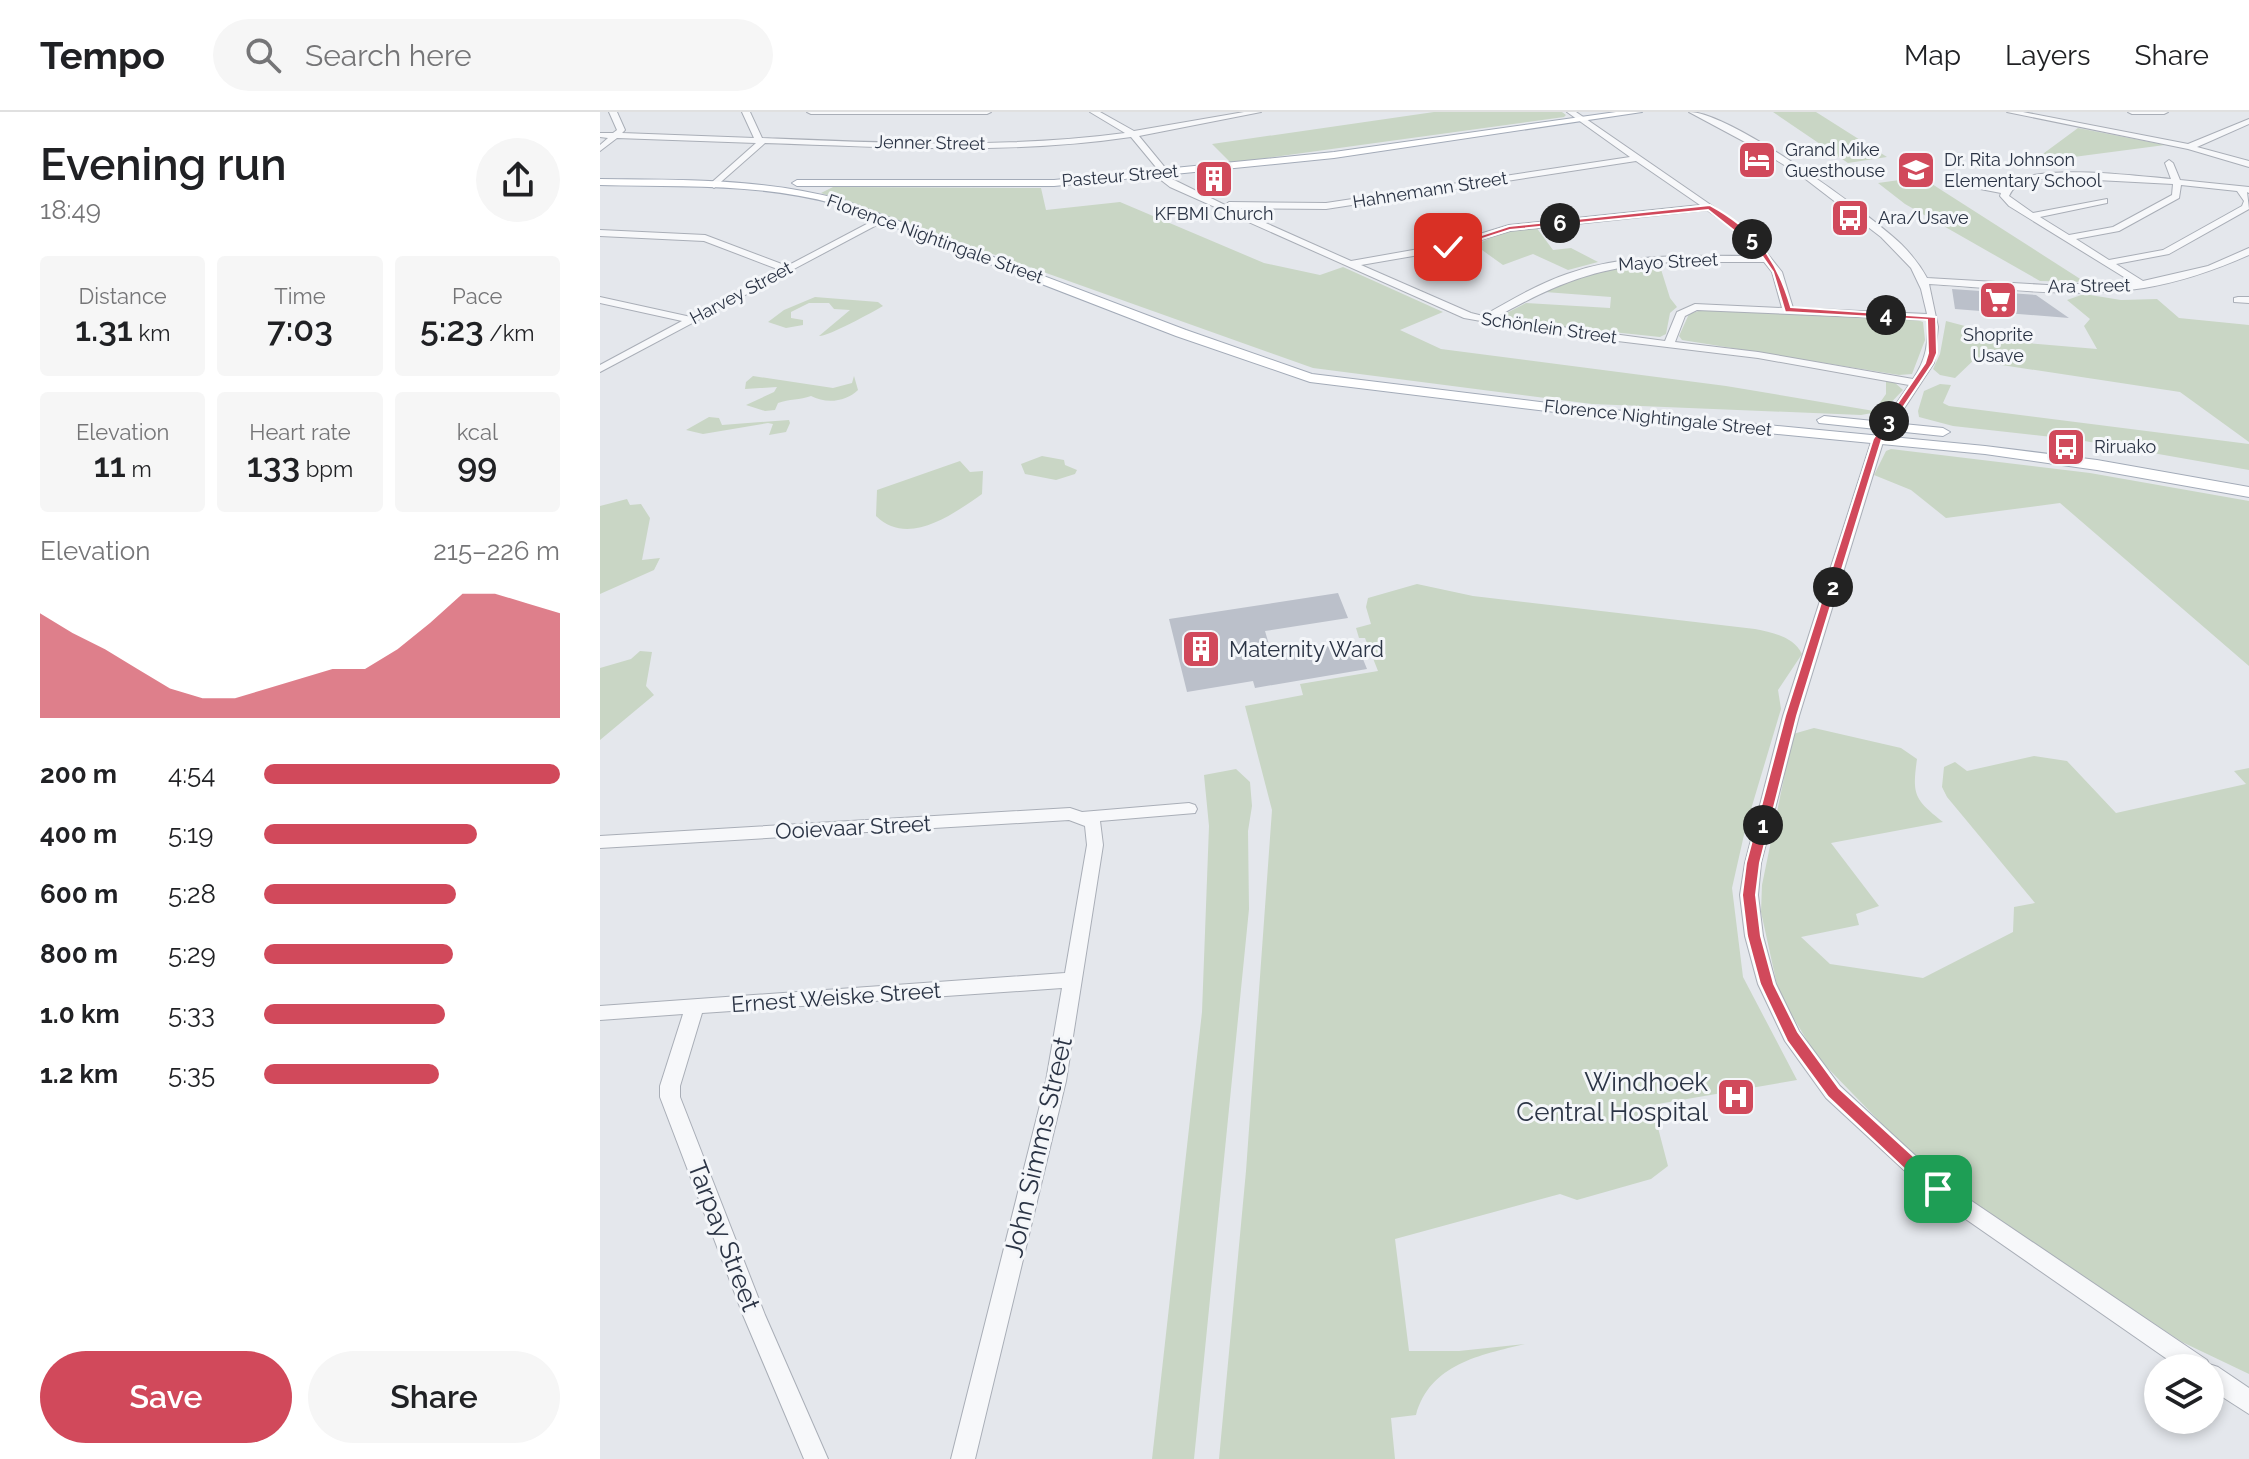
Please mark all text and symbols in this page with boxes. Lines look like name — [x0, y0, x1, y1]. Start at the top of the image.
search box — [213, 19, 773, 91]
text: Tempo — [40, 33, 165, 78]
icon: search — [241, 33, 285, 77]
text: Search here — [305, 38, 472, 73]
text: Map — [1904, 39, 1961, 72]
text: Layers — [2005, 39, 2091, 72]
text: Share — [2135, 39, 2209, 72]
street label: Jenner Street — [874, 131, 986, 154]
button: share — [476, 138, 560, 222]
text: Evening run — [40, 139, 287, 190]
hotel icon: Grand Mike Guesthouse — [1736, 139, 1778, 181]
place label: Grand Mike Guesthouse — [1785, 139, 1885, 181]
school or university icon: Dr. Rita Johnson Elementary School — [1895, 149, 1937, 191]
place label: Dr. Rita Johnson Elementary School — [1944, 149, 2102, 191]
building icon: KFBMI Church — [1193, 158, 1235, 200]
street label: Pasteur Street — [1061, 160, 1179, 191]
street label: Hahnemann Street — [1351, 167, 1509, 212]
street label: Florence Nightingale Street — [824, 190, 1046, 288]
text: 18:49 — [40, 195, 101, 225]
bus stop icon: Ara/Usave — [1829, 197, 1871, 239]
place label: KFBMI Church — [1155, 203, 1273, 224]
pin: 6 — [1540, 203, 1580, 243]
place label: Ara/Usave — [1878, 207, 1969, 228]
text: 6 — [1553, 210, 1567, 236]
pin — [1414, 213, 1482, 281]
pin: 5 — [1732, 219, 1772, 259]
icon: check — [1426, 225, 1470, 269]
text: 5 — [1746, 226, 1758, 252]
street label: Mayo Street — [1618, 248, 1718, 275]
street label: Harvey Street — [686, 257, 795, 328]
street label: Ara Street — [2047, 274, 2131, 297]
supermarket icon: Shoprite Usave — [1977, 279, 2019, 321]
text: Distance — [79, 283, 167, 309]
text: Time — [274, 283, 326, 309]
text: Pace — [452, 283, 503, 309]
pin: 4 — [1866, 295, 1906, 335]
text: 4 — [1880, 302, 1892, 328]
street label: Schönlein Street — [1480, 308, 1618, 347]
text: 1.31 — [75, 309, 133, 349]
text: 7:03 — [267, 309, 333, 349]
text: 5:23 — [420, 309, 484, 349]
text: km — [133, 320, 170, 346]
text: /km — [484, 320, 535, 346]
place label: Shoprite Usave — [1963, 324, 2033, 366]
street label: Florence Nightingale Street — [1543, 395, 1773, 440]
pin: 3 — [1869, 401, 1909, 441]
text: 3 — [1883, 408, 1895, 434]
text: Elevation — [76, 419, 169, 445]
text: Heart rate — [249, 419, 351, 445]
text: kcal — [457, 419, 498, 445]
bus stop icon: Riruako — [2045, 426, 2087, 468]
place label: Riruako — [2094, 436, 2156, 457]
text: 11 — [94, 445, 126, 485]
text: 133 — [247, 445, 300, 485]
text: 99 — [457, 445, 497, 485]
text: m — [126, 456, 152, 482]
text: bpm — [300, 456, 353, 482]
text: Elevation — [40, 536, 150, 566]
text: 215–226 m — [433, 536, 560, 566]
pin: 2 — [1813, 567, 1853, 607]
text: 2 — [1827, 574, 1839, 600]
building icon: Maternity Ward — [1180, 628, 1222, 670]
place label: Maternity Ward — [1229, 636, 1384, 662]
text: 200 m — [40, 759, 117, 789]
text: 4:54 — [168, 759, 215, 789]
pin: 1 — [1743, 805, 1783, 845]
street label: Ooievaar Street — [774, 810, 932, 844]
text: 1 — [1758, 812, 1768, 838]
text: 400 m — [40, 819, 117, 849]
text: 5:19 — [168, 819, 213, 849]
text: 600 m — [40, 879, 118, 909]
text: 5:28 — [168, 879, 216, 909]
text: 800 m — [40, 939, 118, 969]
text: 5:29 — [168, 939, 216, 969]
street label: Ernest Weiske Street — [730, 977, 942, 1017]
text: 1.0 km — [40, 999, 120, 1029]
text: 5:33 — [168, 999, 215, 1029]
street label: John Simms Street — [998, 1034, 1078, 1260]
text: 1.2 km — [40, 1059, 118, 1089]
text: 5:35 — [168, 1059, 215, 1089]
place label: Windhoek Central Hospital — [1516, 1067, 1709, 1127]
hospital icon: Windhoek Central Hospital — [1715, 1076, 1757, 1118]
pin — [1904, 1155, 1972, 1223]
street label: Tarpay Street — [682, 1157, 766, 1316]
icon: arrive — [1916, 1167, 1960, 1211]
button: Save — [40, 1351, 292, 1443]
button: Share — [308, 1351, 560, 1443]
map controls — [2144, 1354, 2224, 1434]
button: layers — [2144, 1354, 2224, 1434]

